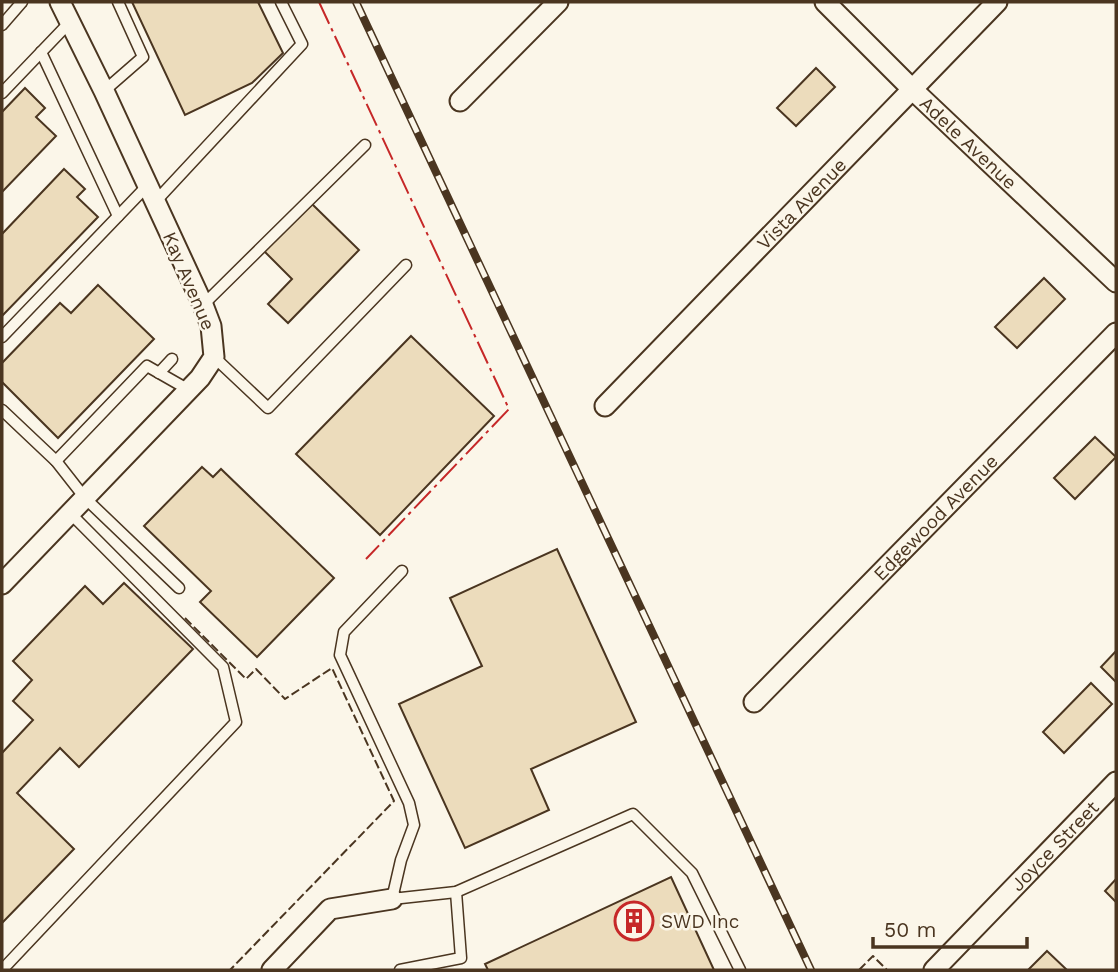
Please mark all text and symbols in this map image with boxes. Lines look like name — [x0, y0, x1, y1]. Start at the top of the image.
street label: Adele Avenue — [915, 91, 1022, 194]
street label: Vista Avenue — [752, 153, 851, 254]
street label: Kay Avenue — [158, 228, 220, 334]
street label: Edgewood Avenue — [868, 449, 1002, 585]
street label: Joyce Street — [1005, 796, 1103, 896]
building icon: SWD Inc — [613, 900, 655, 942]
scale bar — [873, 906, 1027, 950]
place label: SWD Inc — [661, 910, 739, 933]
text: 50 m — [884, 917, 936, 942]

